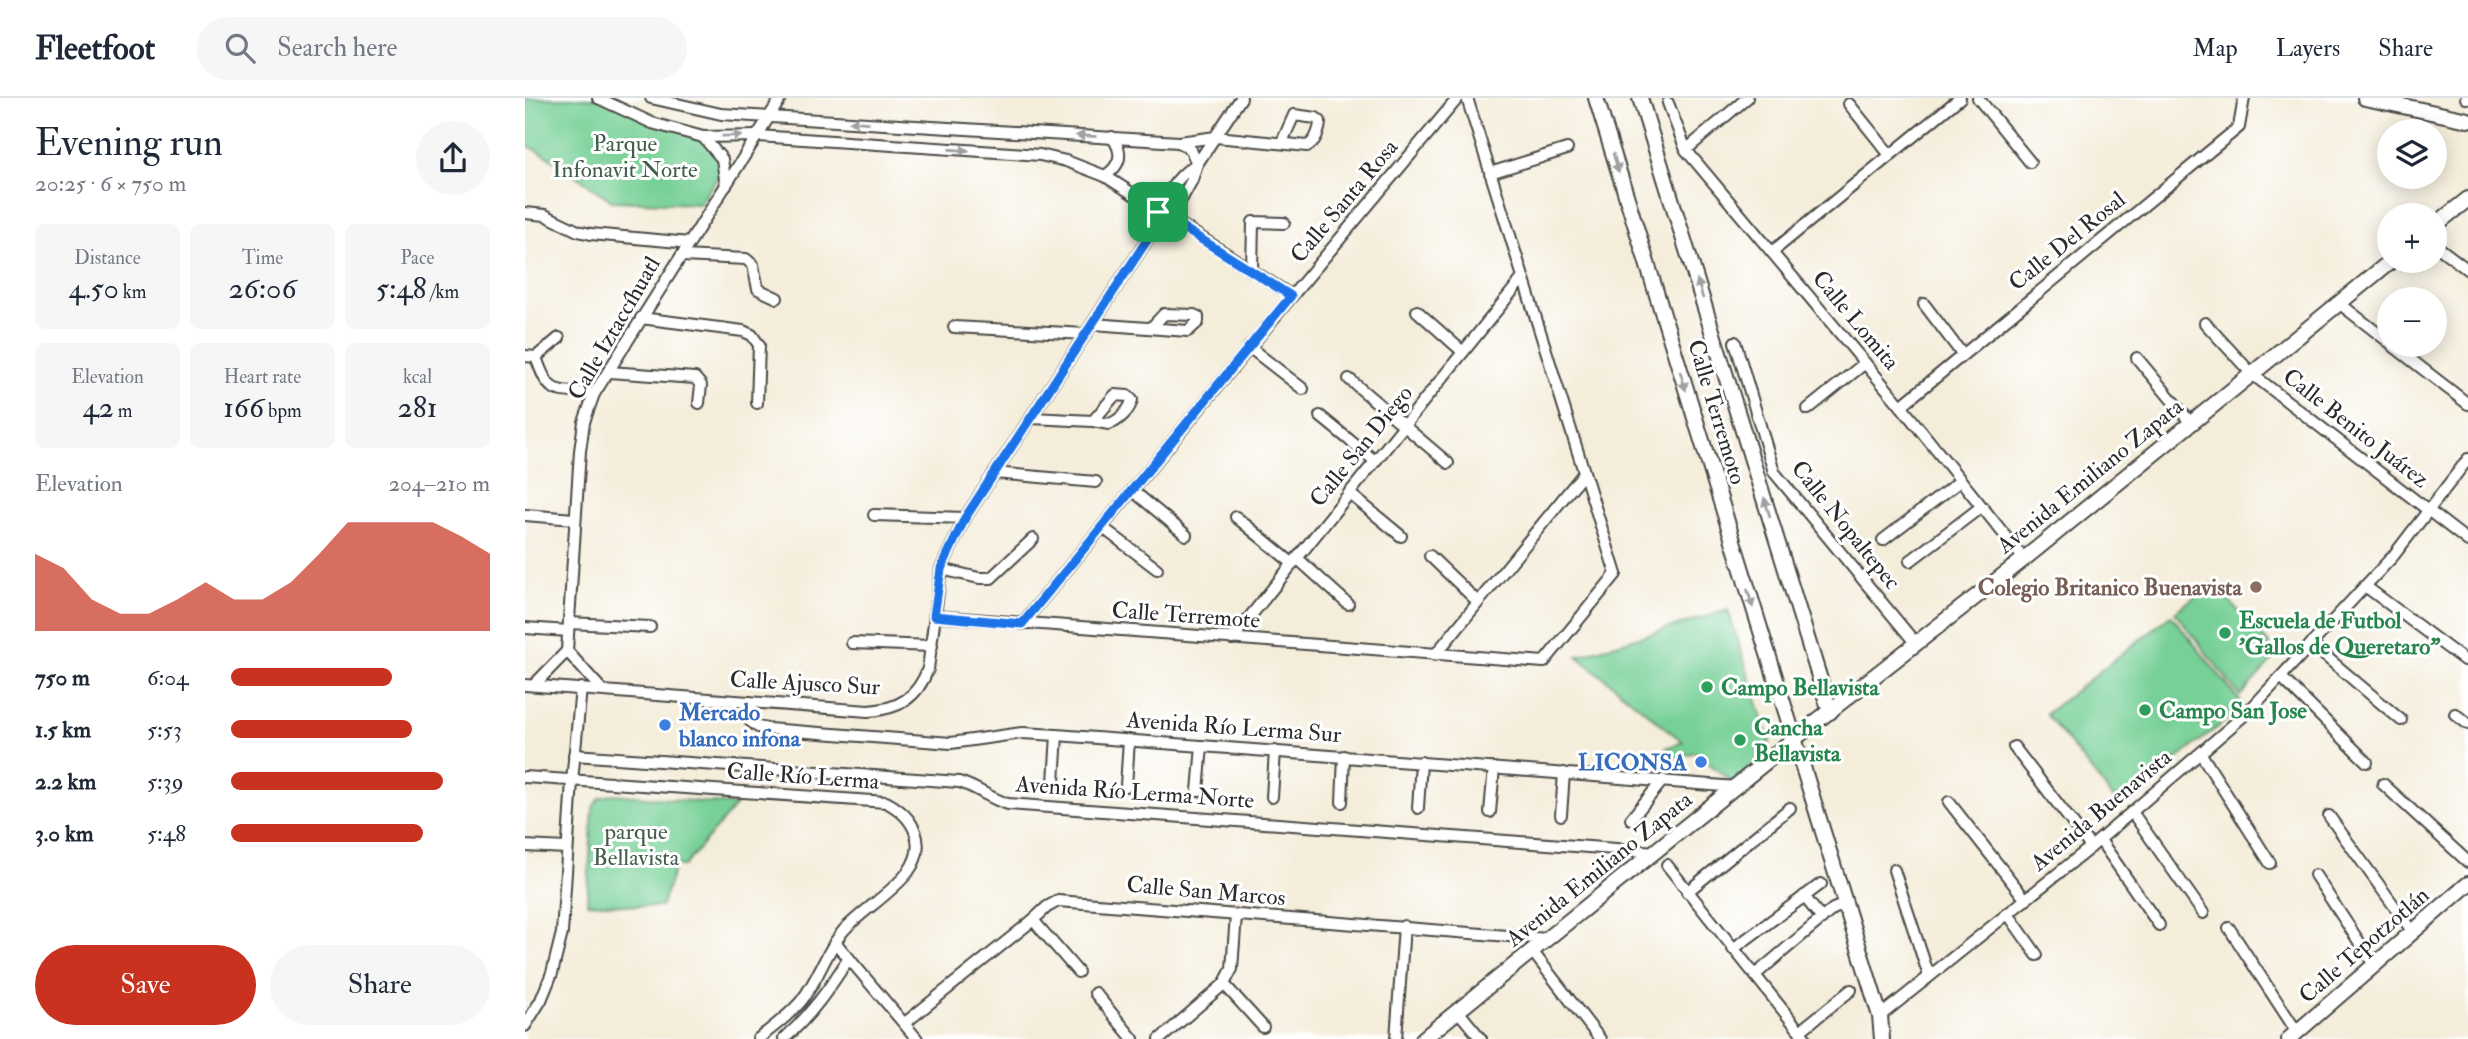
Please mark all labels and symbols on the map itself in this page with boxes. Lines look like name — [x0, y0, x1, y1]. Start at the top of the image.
one-way arrow — [848, 117, 870, 128]
park label: Parque Infonavit Norte — [552, 129, 698, 184]
one-way arrow — [722, 130, 744, 142]
one-way arrow — [1075, 130, 1097, 141]
street label: Calle Santa Rosa — [1284, 133, 1405, 269]
one-way arrow — [949, 144, 971, 155]
one-way arrow — [1611, 153, 1622, 174]
pin — [1128, 182, 1188, 242]
street label: Calle Del Rosal — [2003, 185, 2131, 297]
street label: Calle Iztaccíhuatl — [561, 251, 667, 405]
street label: Calle Lomita — [1806, 264, 1906, 376]
one-way arrow — [1694, 279, 1704, 300]
street label: Calle Terremoto — [1681, 336, 1753, 488]
street label: Calle Benito Juárez — [2277, 362, 2435, 494]
one-way arrow — [1679, 370, 1689, 391]
street label: Calle San Diego — [1303, 379, 1419, 513]
street label: Avenida Emiliano Zapata — [1990, 392, 2190, 561]
street label: Calle Nopaltepec — [1784, 455, 1907, 596]
one-way arrow — [1761, 496, 1771, 517]
place label: Colegio Britanico Buenavista — [1978, 573, 2244, 603]
marker: Colegio Britanico Buenavista — [2248, 579, 2264, 595]
one-way arrow — [1746, 588, 1756, 609]
street label: Calle Terremote — [1111, 595, 1262, 635]
place label: Escuela de Futbol 'Gallos de Queretaro" — [2239, 606, 2441, 661]
marker: Escuela de Futbol 'Gallos de Queretaro" — [2217, 625, 2233, 641]
street label: Calle Ajusco Sur — [729, 665, 881, 701]
place label: Campo Bellavista — [1721, 673, 1880, 703]
marker: Campo Bellavista — [1699, 679, 1715, 695]
place label: Campo San Jose — [2159, 696, 2307, 726]
place label: Mercado blanco infona — [678, 698, 802, 753]
marker: Campo San Jose — [2137, 702, 2153, 718]
street label: Avenida Río Lerma Sur — [1125, 705, 1343, 749]
place label: Cancha Bellavista — [1754, 713, 1842, 768]
marker: Mercado blanco infona — [657, 717, 673, 733]
marker: Cancha Bellavista — [1732, 732, 1748, 748]
street label: Avenida Buenavista — [2024, 742, 2178, 878]
place label: LICONSA — [1578, 748, 1687, 777]
marker: LICONSA — [1693, 754, 1709, 770]
street label: Calle Río Lerma — [726, 756, 881, 796]
street label: Avenida Río Lerma Norte — [1014, 769, 1256, 815]
street label: Avenida Emiliano Zapata — [1499, 785, 1699, 954]
park label: parque Bellavista — [593, 817, 680, 872]
street label: Calle San Marcos — [1125, 870, 1287, 912]
street label: Calle Tepotzotlán — [2293, 880, 2436, 1010]

